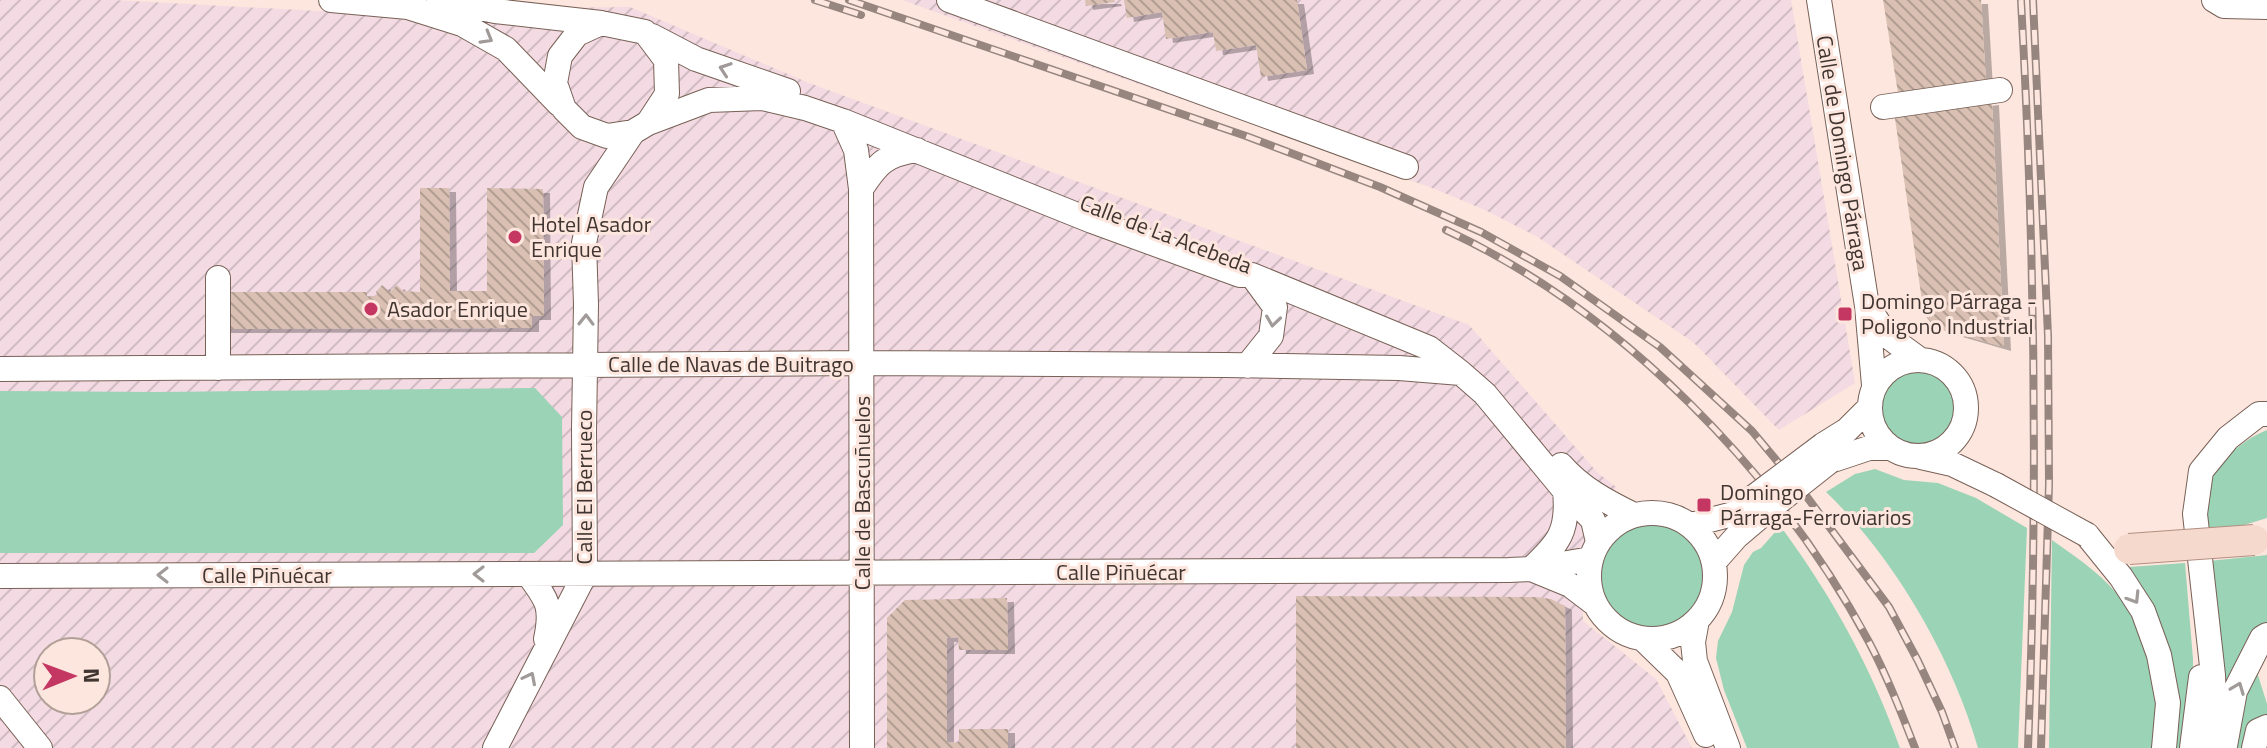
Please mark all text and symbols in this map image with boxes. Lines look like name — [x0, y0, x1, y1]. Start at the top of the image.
one-way arrow — [478, 28, 493, 43]
street label: Calle de Domingo Párraga — [1808, 33, 1878, 273]
one-way arrow — [718, 62, 732, 78]
street label: Calle de La Acebeda — [1075, 186, 1257, 282]
place label: Hotel Asador Enrique — [531, 207, 652, 266]
marker: Hotel Asador Enrique — [506, 228, 524, 246]
place label: Domingo Párraga - Poligono Industrial — [1861, 284, 2037, 343]
place label: Asador Enrique — [387, 292, 528, 326]
marker: Asador Enrique — [362, 300, 380, 318]
marker: Domingo Párraga - Poligono Industrial — [1836, 305, 1854, 323]
one-way arrow — [577, 313, 595, 326]
one-way arrow — [1265, 314, 1282, 328]
street label: Calle de Navas de Buitrago — [608, 347, 854, 381]
street label: Calle de Bascuñuelos — [845, 396, 879, 590]
street label: Calle El Berrueco — [567, 410, 601, 564]
place label: Domingo Párraga-Ferroviarios — [1720, 475, 1912, 534]
marker: Domingo Párraga-Ferroviarios — [1695, 496, 1713, 514]
street label: Calle Piñuécar — [1056, 555, 1186, 589]
street label: Calle Piñuécar — [202, 558, 332, 592]
one-way arrow — [472, 565, 485, 583]
one-way arrow — [156, 566, 169, 584]
one-way arrow — [2125, 589, 2140, 603]
north arrow — [32, 636, 112, 716]
text: N — [75, 668, 109, 684]
one-way arrow — [520, 672, 536, 687]
one-way arrow — [2228, 682, 2245, 696]

